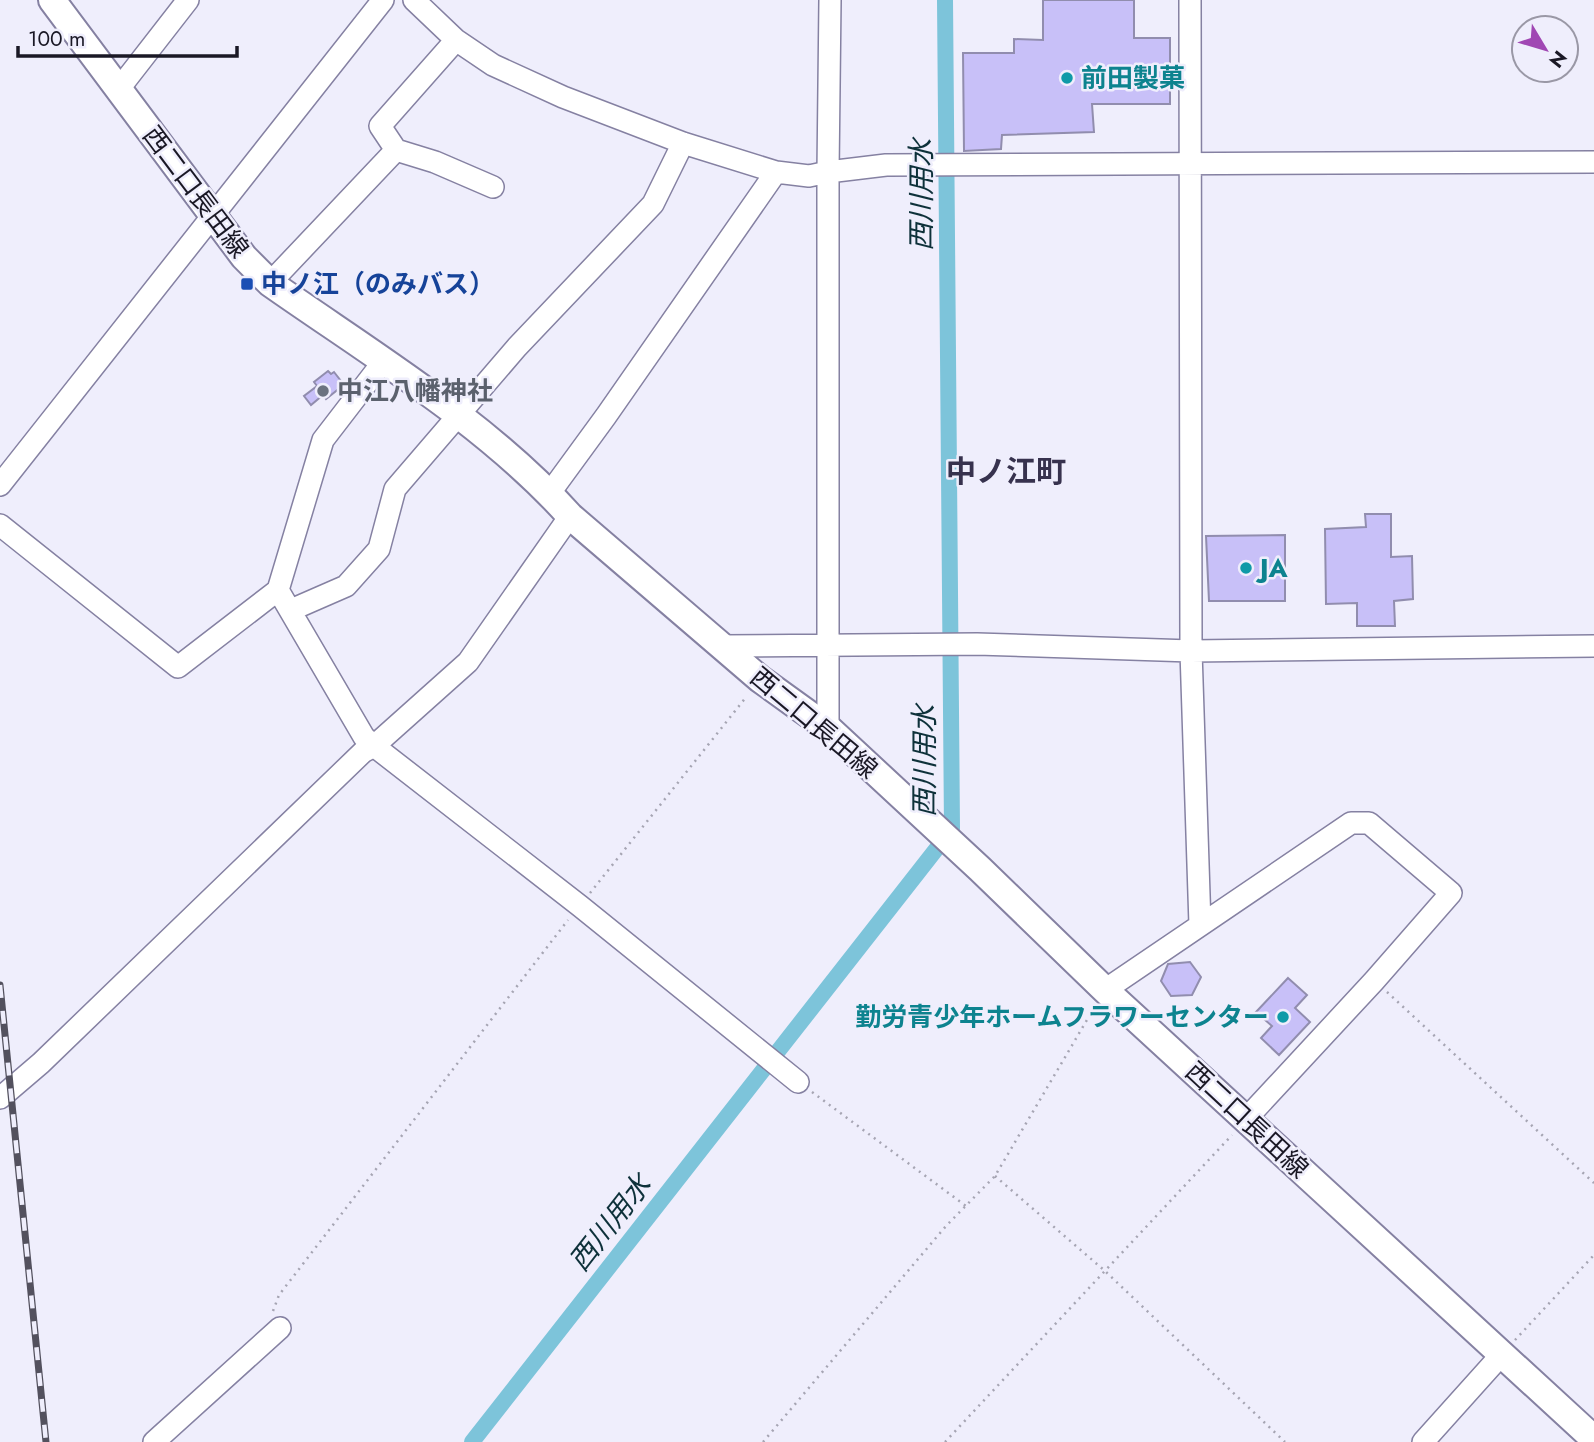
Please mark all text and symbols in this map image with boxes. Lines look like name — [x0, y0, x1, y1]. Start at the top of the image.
scale bar — [18, 14, 236, 58]
north arrow — [1510, 14, 1580, 84]
text: 100 m — [28, 24, 85, 54]
text: N — [1543, 45, 1573, 73]
place label: 前田製菓 — [1081, 59, 1185, 97]
marker: 前田製菓 — [1059, 70, 1075, 86]
street label: 西二口長田線 — [134, 118, 258, 266]
water label: 西川用水 — [901, 136, 942, 251]
place label: 中ノ江（のみバス） — [261, 265, 495, 303]
marker: 中ノ江（のみバス） — [239, 276, 255, 292]
place label: 中江八幡神社 — [337, 372, 493, 410]
marker: 中江八幡神社 — [315, 383, 331, 399]
district label: 中ノ江町 — [946, 450, 1066, 493]
place label: JA — [1255, 549, 1289, 587]
marker: JA — [1238, 560, 1254, 576]
street label: 西二口長田線 — [742, 658, 886, 788]
water label: 西川用水 — [904, 702, 945, 817]
place label: 勤労青少年ホームフラワーセンター — [855, 998, 1269, 1036]
marker: 勤労青少年ホームフラワーセンター — [1275, 1009, 1291, 1025]
street label: 西二口長田線 — [1177, 1053, 1317, 1187]
water label: 西川用水 — [559, 1164, 662, 1280]

